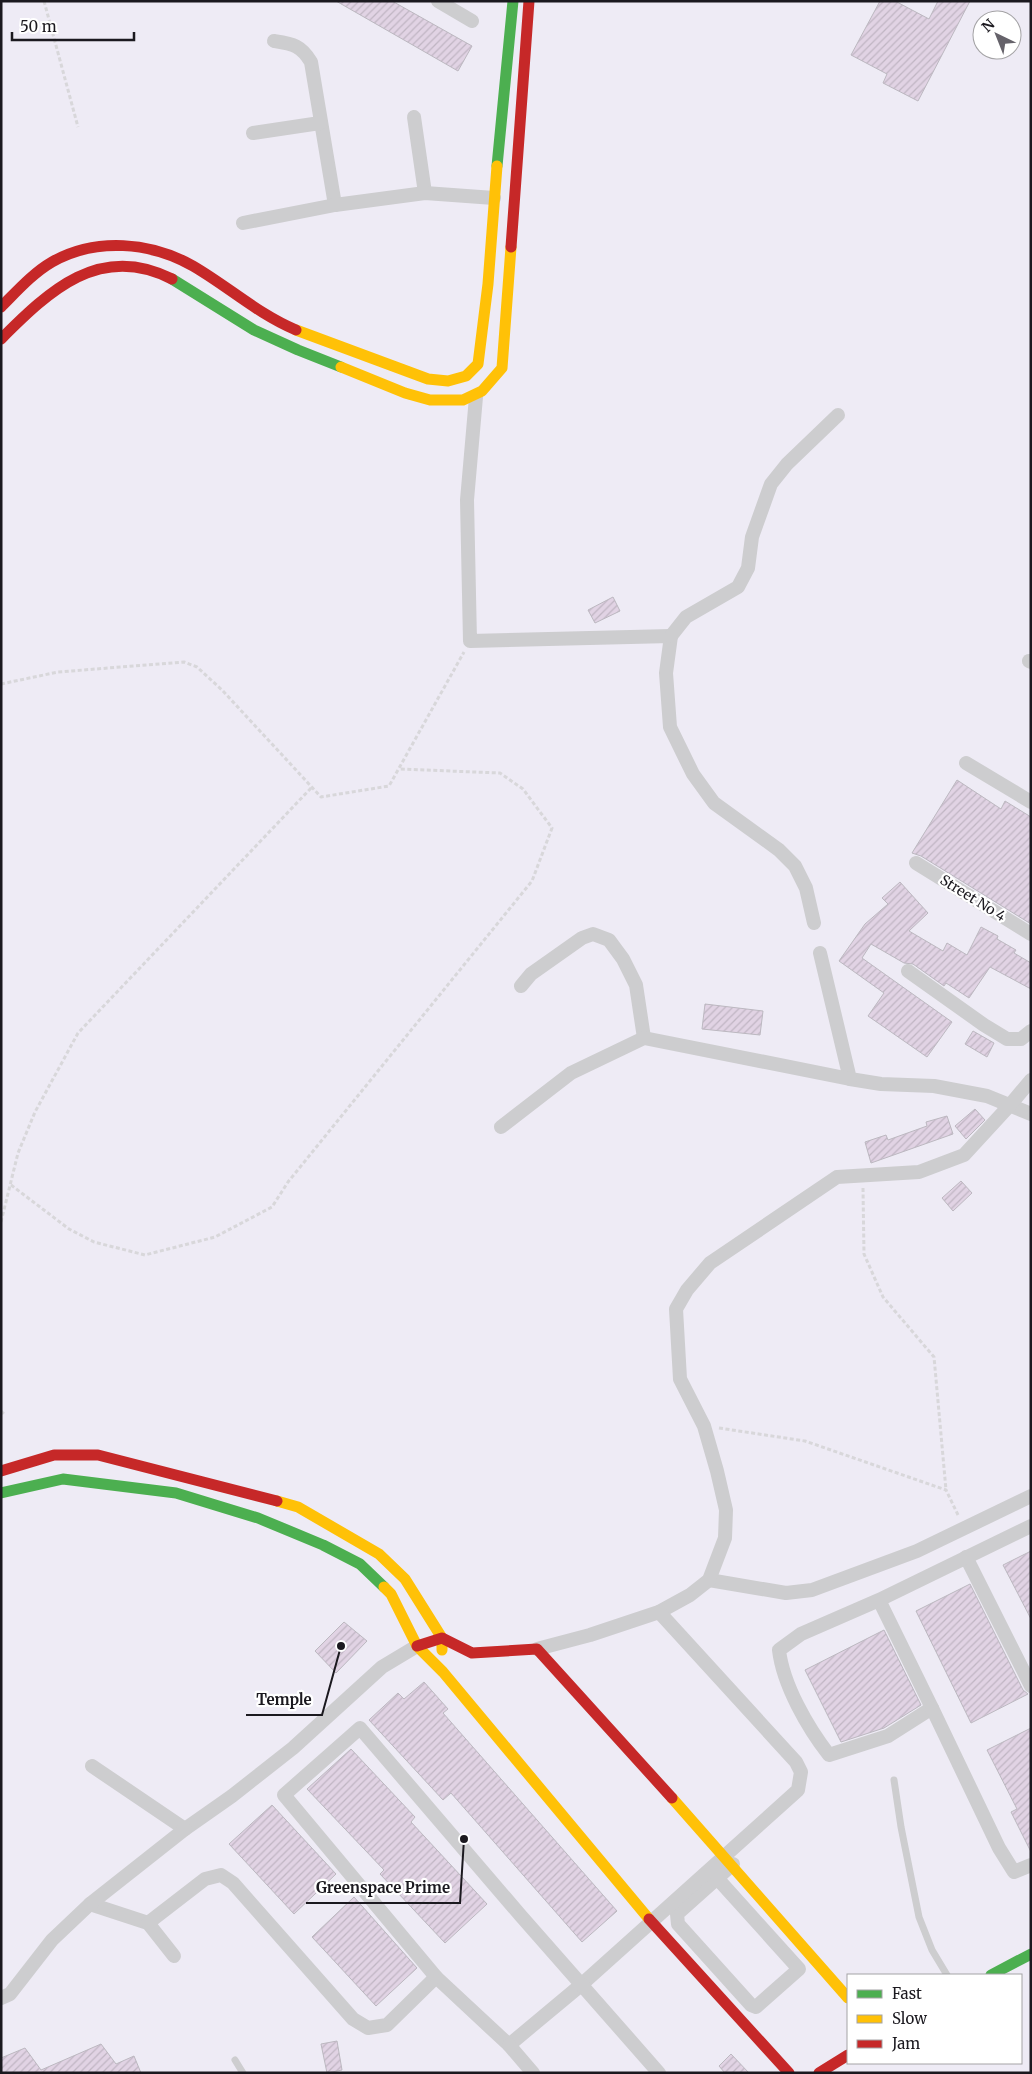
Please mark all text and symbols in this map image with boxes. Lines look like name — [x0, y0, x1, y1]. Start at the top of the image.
scale bar — [12, 10, 135, 42]
north arrow — [972, 10, 1022, 60]
text: N — [978, 15, 998, 36]
text: 50 m — [20, 17, 57, 36]
street label: Street No 4 — [937, 871, 1010, 925]
callout: Temple — [246, 1685, 322, 1715]
text: Temple — [256, 1690, 312, 1709]
callout: Greenspace Prime — [306, 1873, 460, 1903]
text: Greenspace Prime — [316, 1878, 450, 1897]
legend — [847, 1974, 1022, 2064]
text: Fast — [892, 1984, 922, 2003]
text: Slow — [892, 2009, 927, 2028]
text: Jam — [891, 2034, 920, 2053]

